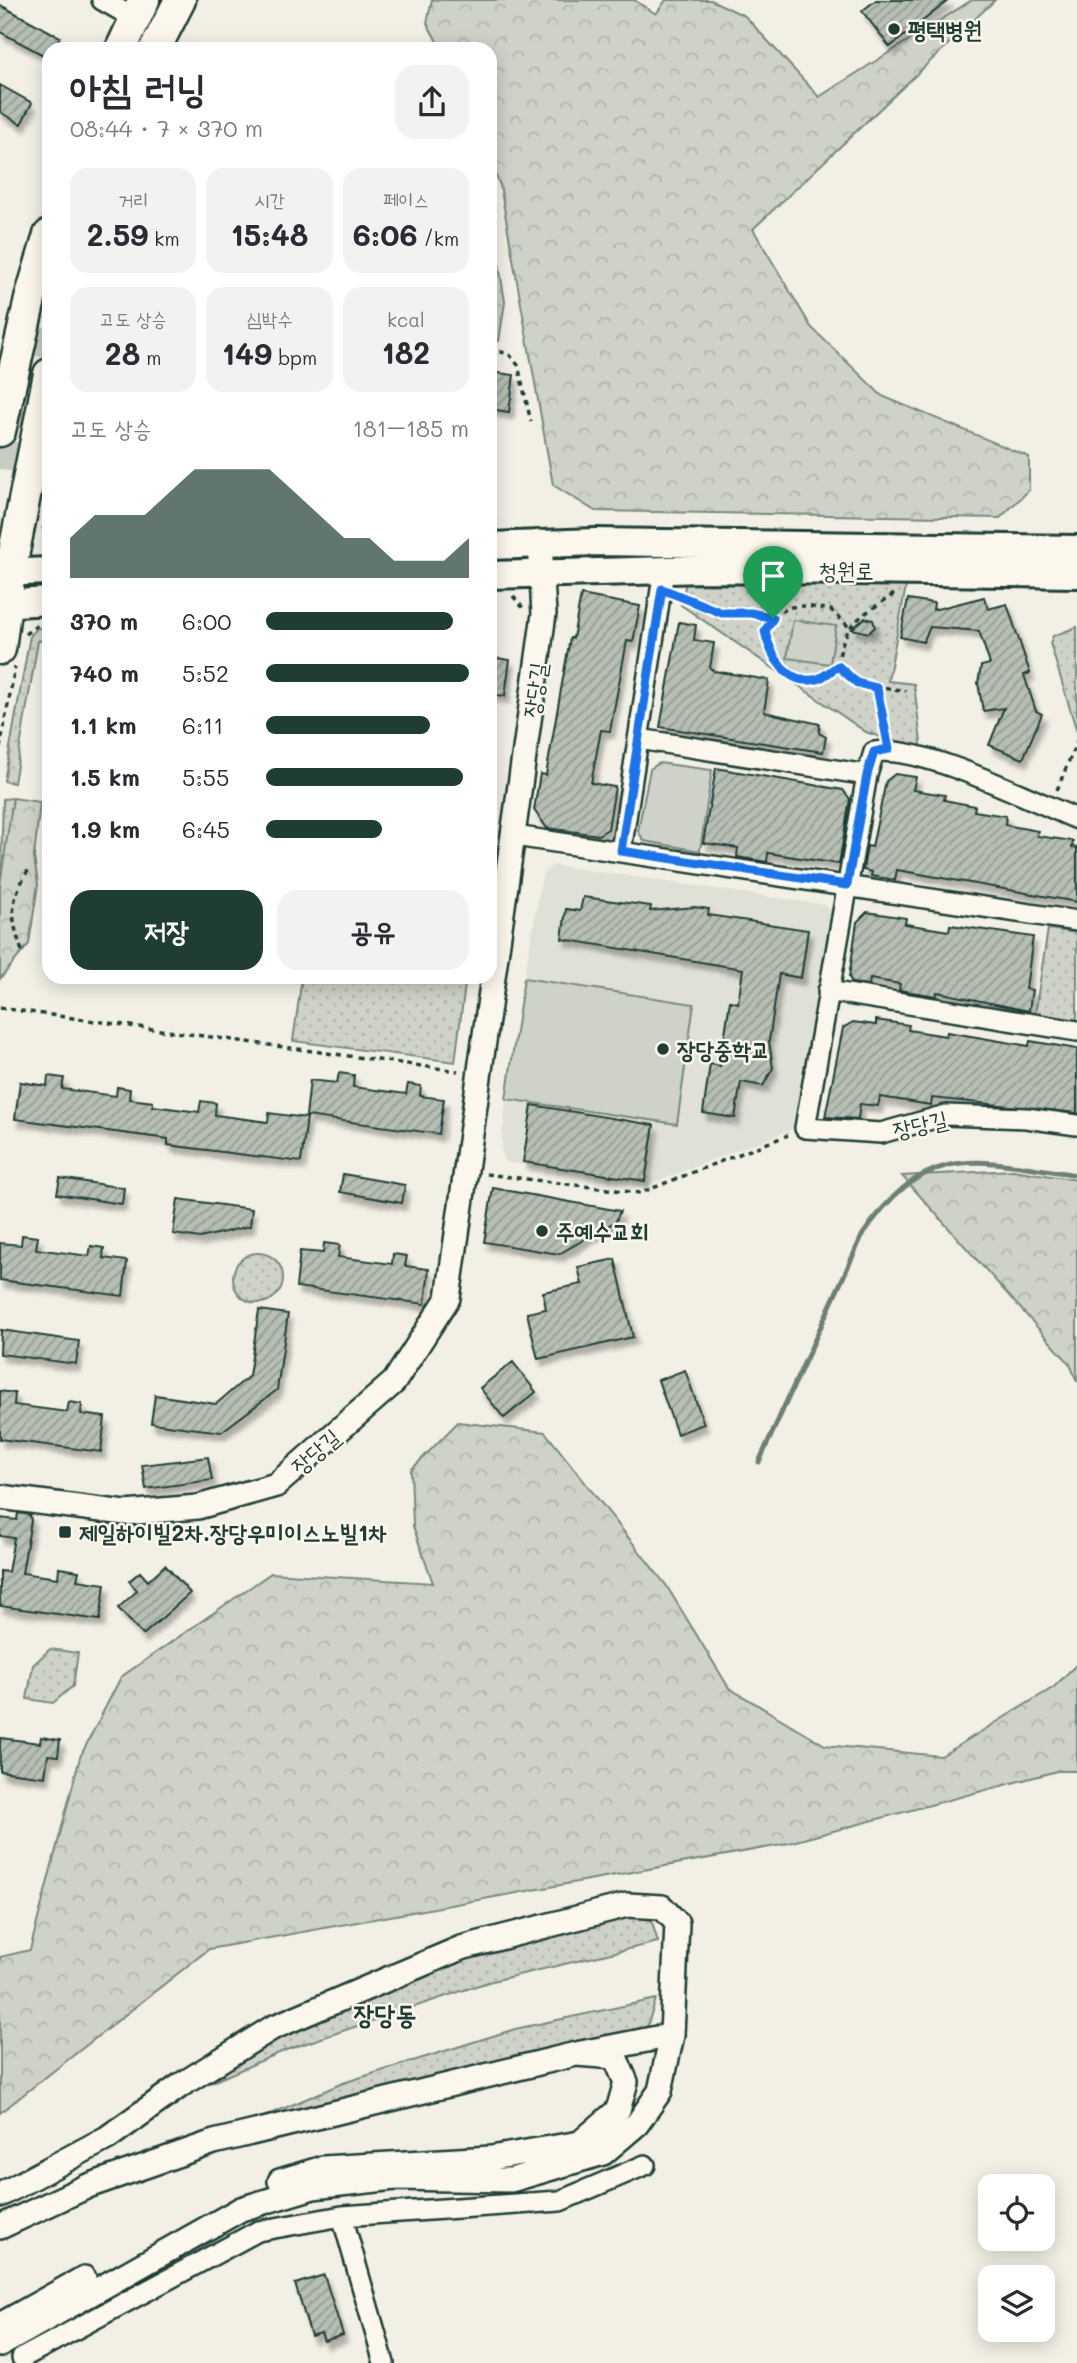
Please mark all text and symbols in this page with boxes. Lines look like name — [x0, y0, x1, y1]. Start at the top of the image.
place label: 평택병원 — [908, 14, 982, 44]
marker: 평택병원 — [886, 21, 902, 37]
text: 아침 러닝 — [70, 62, 206, 112]
button: share — [395, 65, 469, 139]
text: 08:44 · 7 × 370 m — [70, 113, 263, 143]
text: 거리 — [118, 187, 148, 212]
text: 시간 — [254, 187, 285, 212]
text: 페이스 — [383, 187, 429, 212]
text: 2.59 — [87, 214, 148, 254]
text: 15:48 — [231, 214, 308, 254]
text: 6:06 — [353, 214, 418, 254]
text: km — [148, 226, 180, 251]
text: /km — [418, 226, 459, 251]
text: 고도 상승 — [100, 306, 167, 331]
text: 심박수 — [247, 306, 292, 331]
text: kcal — [387, 307, 425, 332]
text: 182 — [381, 332, 430, 372]
text: 28 — [105, 333, 140, 373]
text: 149 — [222, 333, 272, 373]
text: m — [140, 345, 161, 370]
text: bpm — [272, 345, 317, 370]
text: 고도 상승 — [70, 413, 151, 443]
text: 181–185 m — [352, 413, 469, 443]
pin — [743, 546, 803, 618]
street label: 청원로 — [818, 555, 874, 585]
icon: arrive — [754, 557, 792, 595]
text: 370 m — [70, 606, 138, 636]
text: 6:00 — [182, 606, 231, 636]
text: 740 m — [70, 658, 139, 688]
text: 5:52 — [182, 658, 229, 688]
street label: 장당길 — [515, 660, 553, 720]
text: 1.1 km — [70, 710, 136, 740]
text: 6:11 — [182, 710, 224, 740]
text: 1.5 km — [70, 762, 140, 792]
text: 5:55 — [182, 762, 229, 792]
text: 1.9 km — [70, 814, 140, 844]
text: 6:45 — [182, 814, 230, 844]
button: 저장 — [70, 890, 263, 970]
button: 공유 — [277, 890, 469, 970]
place label: 장당중학교 — [677, 1034, 770, 1064]
marker: 장당중학교 — [655, 1041, 671, 1057]
street label: 장당길 — [890, 1103, 950, 1145]
place label: 주예수교회 — [556, 1216, 649, 1246]
marker: 주예수교회 — [534, 1223, 550, 1239]
street label: 장당길 — [284, 1421, 346, 1481]
place label: 제일하이빌2차.장당우미이스노빌1차 — [79, 1517, 387, 1547]
marker: 제일하이빌2차.장당우미이스노빌1차 — [57, 1524, 73, 1540]
district label: 장당동 — [354, 1997, 416, 2031]
map controls — [978, 2174, 1055, 2342]
button: locate — [978, 2174, 1055, 2251]
button: layers — [978, 2265, 1055, 2342]

